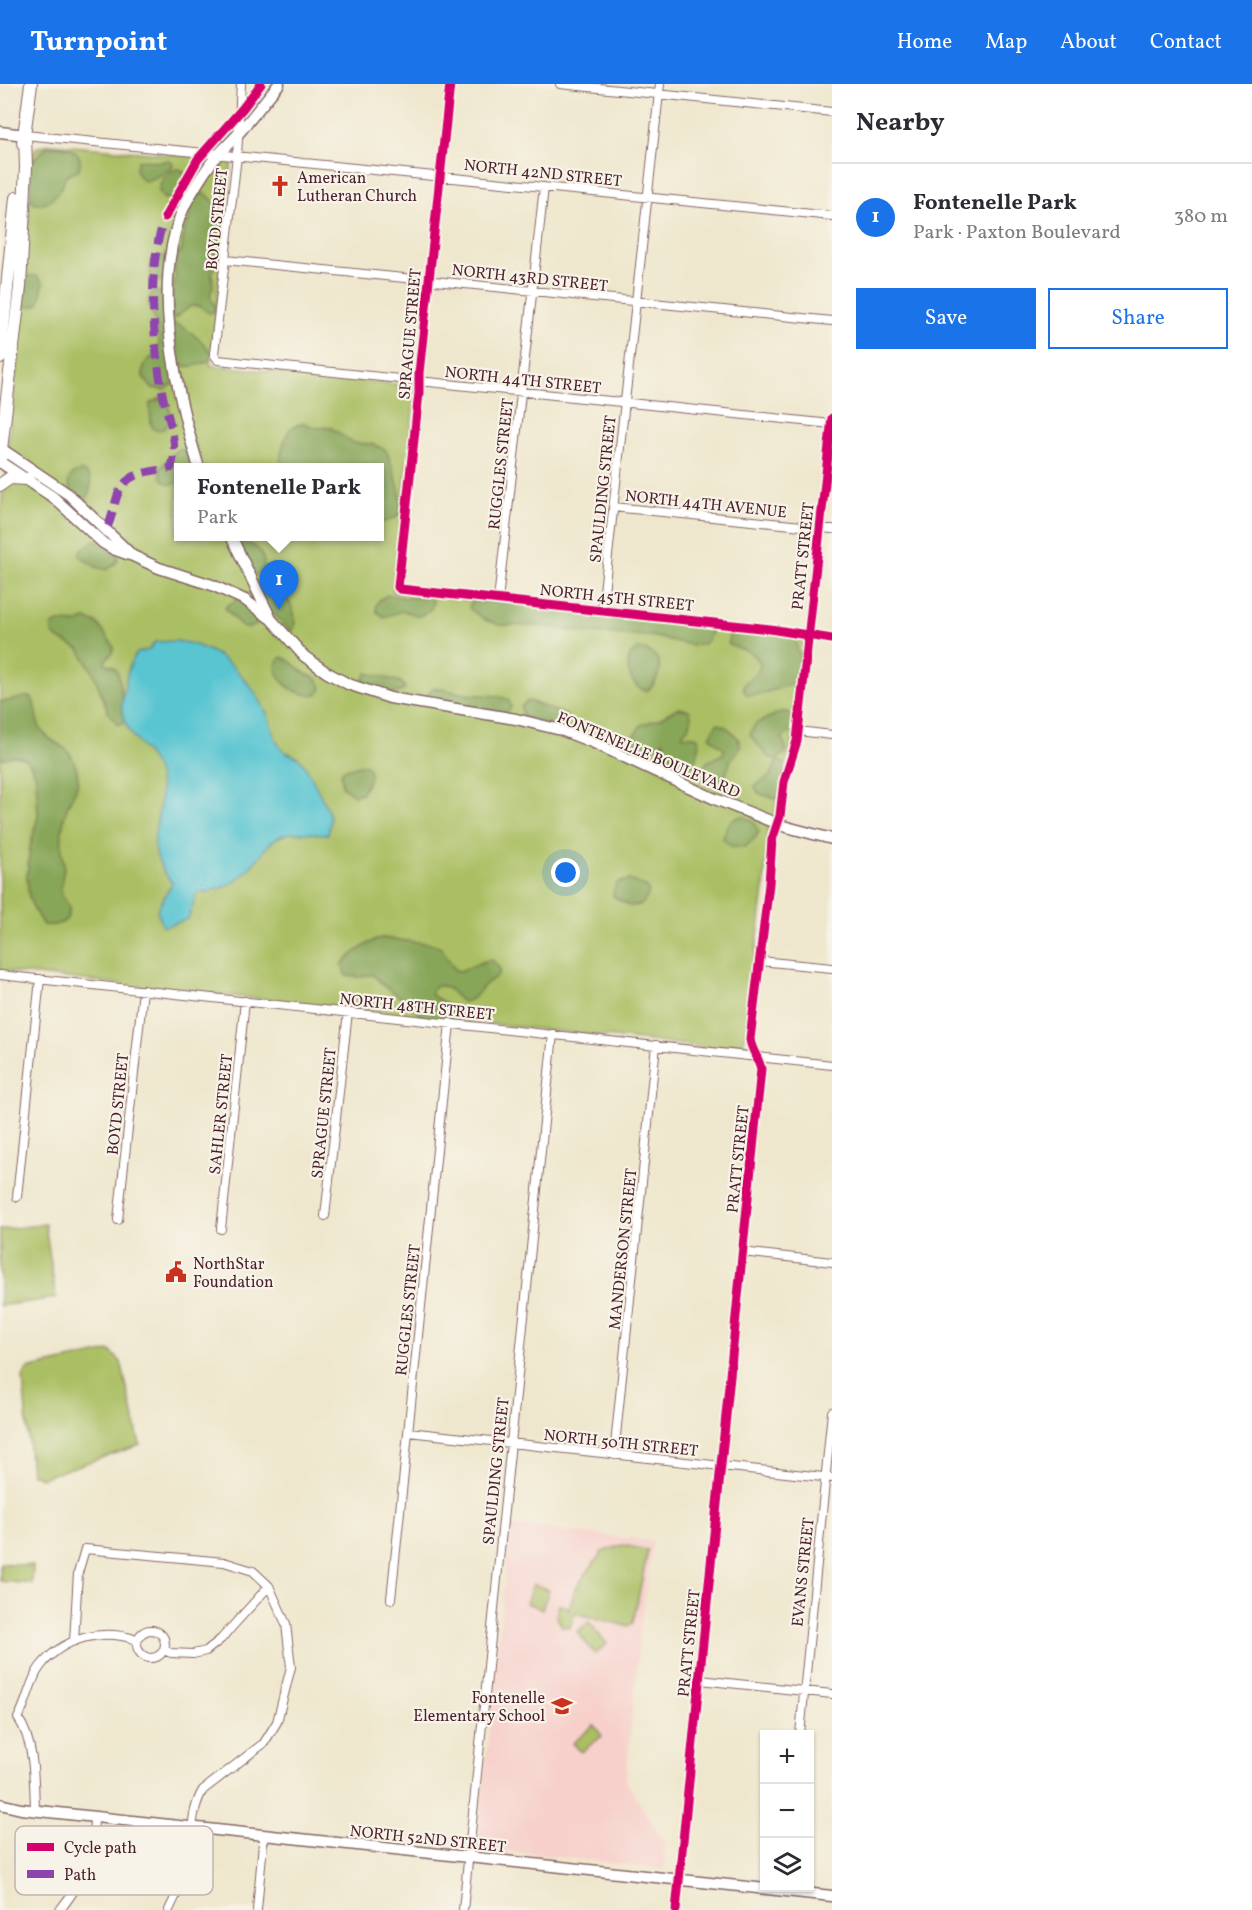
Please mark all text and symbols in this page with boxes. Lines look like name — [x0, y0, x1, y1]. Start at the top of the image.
text: Turnpoint — [30, 23, 167, 62]
text: Home — [897, 28, 952, 57]
text: Map — [985, 28, 1027, 57]
text: About — [1060, 28, 1117, 57]
text: Contact — [1150, 28, 1222, 57]
text: Nearby — [856, 105, 945, 141]
street label: NORTH 42ND STREET — [463, 155, 623, 193]
street label: BOYD STREET — [202, 167, 234, 271]
place label: American Lutheran Church — [297, 168, 417, 208]
church icon: American Lutheran Church — [268, 174, 292, 198]
text: Fontenelle Park — [913, 188, 1077, 219]
text: 1 — [871, 203, 880, 231]
text: 380 m — [1174, 203, 1228, 231]
text: Park · Paxton Boulevard — [913, 219, 1121, 247]
street label: NORTH 43RD STREET — [451, 260, 609, 298]
street label: SPRAGUE STREET — [394, 268, 428, 401]
button: Save — [856, 288, 1036, 349]
button: Share — [1048, 288, 1228, 349]
street label: NORTH 44TH STREET — [443, 362, 602, 400]
street label: RUGGLES STREET — [484, 397, 520, 531]
street label: SPAULDING STREET — [585, 414, 623, 564]
popup — [174, 463, 384, 541]
text: Fontenelle Park — [197, 473, 361, 504]
street label: NORTH 44TH AVENUE — [624, 486, 788, 524]
street label: PRATT STREET — [787, 501, 821, 611]
text: Park — [197, 504, 238, 532]
pin: 1 — [260, 560, 298, 610]
street label: NORTH 45TH STREET — [539, 580, 695, 618]
street label: FONTENELLE BOULEVARD — [553, 707, 743, 805]
your location — [551, 858, 580, 887]
street label: NORTH 48TH STREET — [338, 989, 495, 1027]
street label: SPRAGUE STREET — [307, 1047, 343, 1180]
street label: BOYD STREET — [103, 1052, 135, 1156]
street label: SAHLER STREET — [205, 1053, 239, 1176]
street label: PRATT STREET — [722, 1104, 756, 1214]
street label: MANDERSON STREET — [605, 1167, 643, 1331]
street label: RUGGLES STREET — [391, 1243, 427, 1377]
place label: NorthStar Foundation — [193, 1254, 274, 1294]
public building icon: NorthStar Foundation — [164, 1260, 188, 1284]
street label: SPAULDING STREET — [478, 1396, 516, 1546]
street label: NORTH 50TH STREET — [543, 1425, 699, 1463]
street label: EVANS STREET — [787, 1517, 821, 1628]
street label: PRATT STREET — [673, 1588, 707, 1698]
place label: Fontenelle Elementary School — [413, 1688, 545, 1728]
school or university icon: Fontenelle Elementary School — [550, 1694, 574, 1718]
map controls — [760, 1730, 814, 1892]
button: + — [760, 1730, 814, 1784]
button: − — [760, 1784, 814, 1838]
street label: NORTH 52ND STREET — [349, 1821, 507, 1859]
legend — [15, 1826, 213, 1895]
text: Cycle path — [64, 1838, 137, 1860]
button: layers — [760, 1838, 814, 1892]
text: Path — [64, 1865, 96, 1887]

